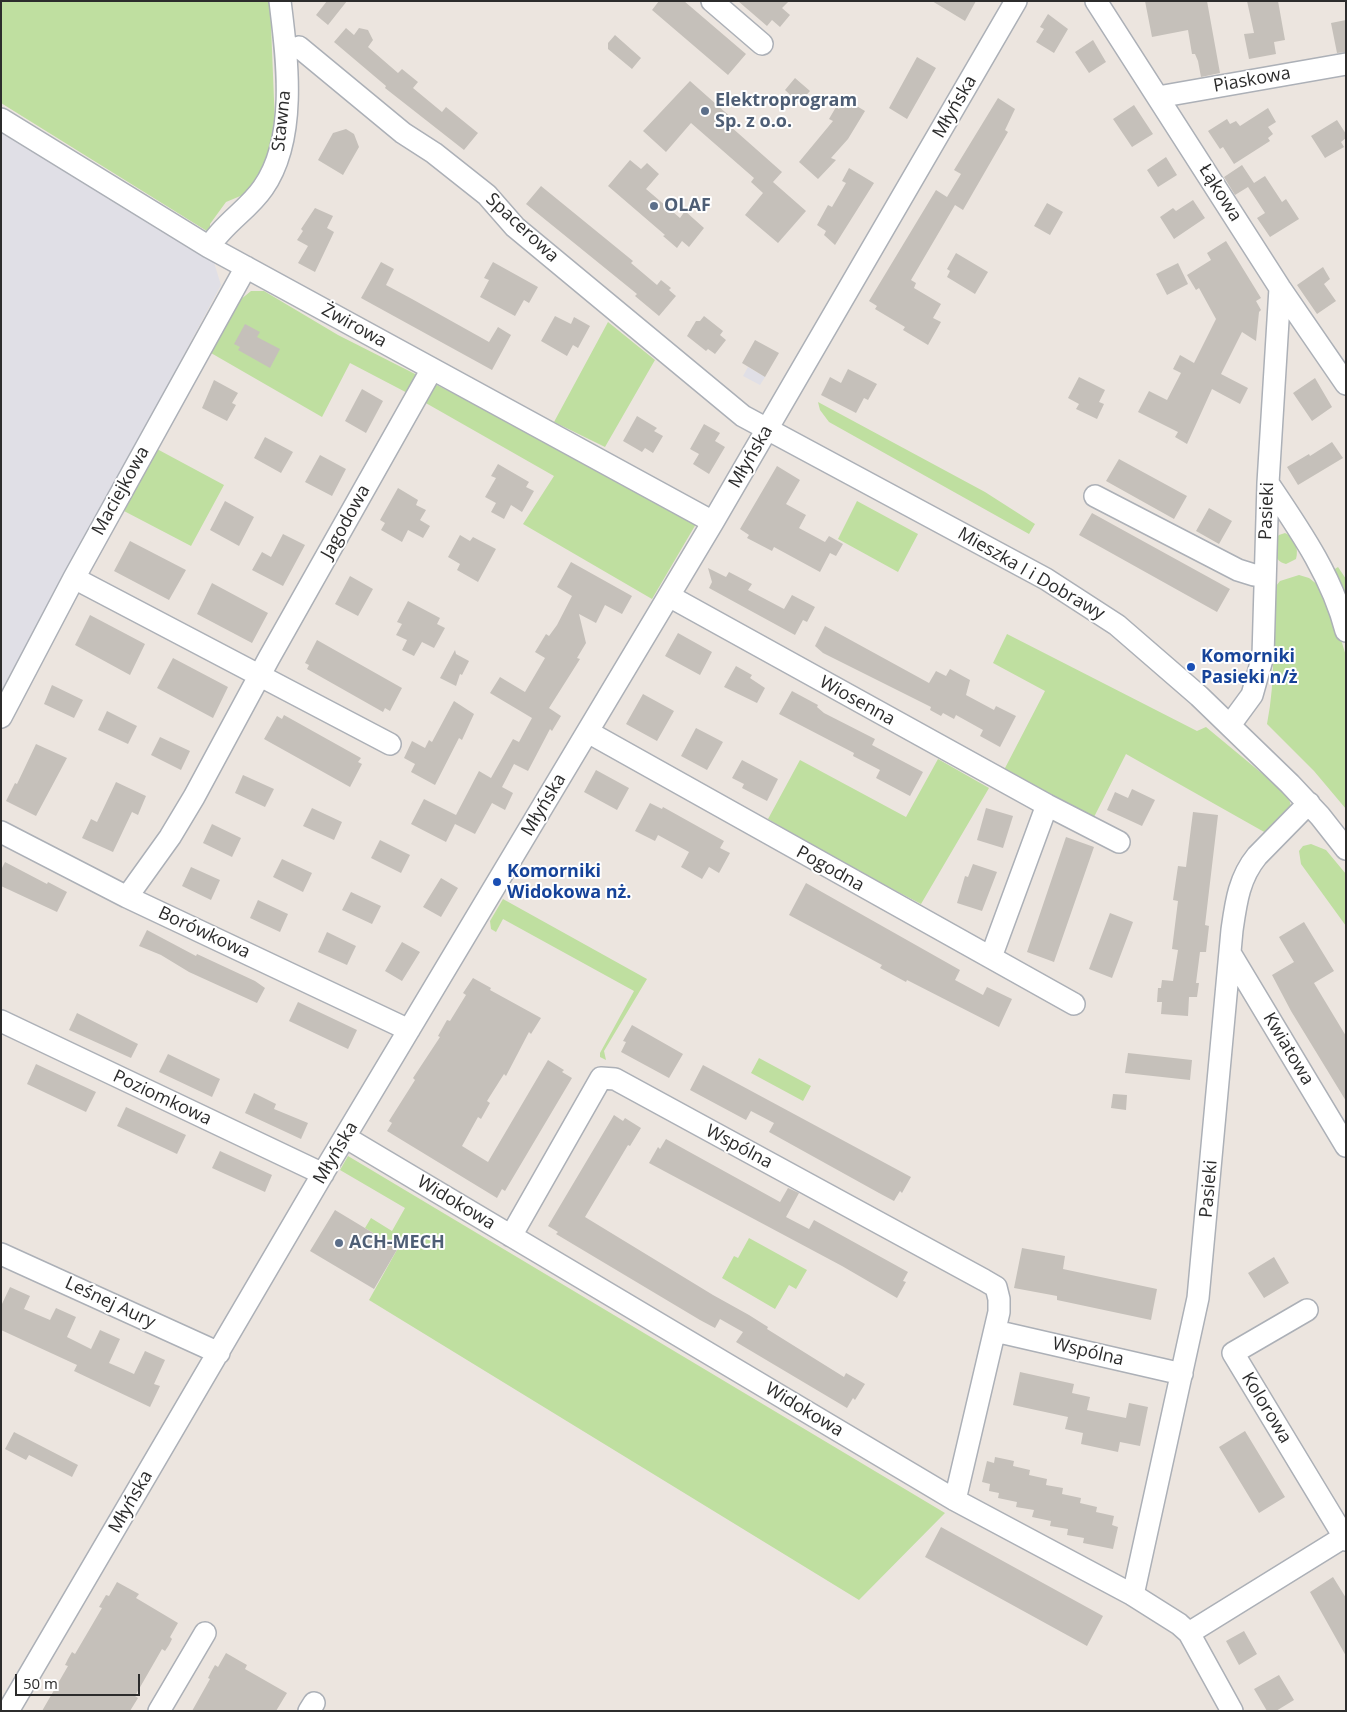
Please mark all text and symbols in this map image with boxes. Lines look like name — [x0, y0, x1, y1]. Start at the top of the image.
street label: Piaskowa — [1212, 63, 1292, 97]
street label: Młyńska — [928, 72, 982, 142]
street label: Stawna — [268, 89, 296, 153]
place label: Elektroprogram Sp. z o.o. — [715, 90, 857, 132]
marker: Elektroprogram Sp. z o.o. — [699, 105, 711, 117]
street label: Łąkowa — [1194, 160, 1246, 226]
street label: Spacerowa — [481, 189, 563, 267]
place label: OLAF — [664, 195, 711, 217]
marker: OLAF — [648, 200, 660, 212]
street label: Żwirowa — [318, 299, 390, 353]
street label: Młyńska — [724, 422, 778, 492]
street label: Maciejkowa — [88, 443, 154, 539]
street label: Jagodowa — [317, 481, 375, 563]
street label: Pasieki — [1255, 482, 1279, 540]
street label: Mieszka I i Dobrawy — [954, 523, 1108, 625]
place label: Komorniki Pasieki n/ż — [1201, 646, 1298, 689]
marker: Komorniki Pasieki n/ż — [1185, 661, 1197, 673]
street label: Wiosenna — [816, 671, 898, 731]
street label: Młyńska — [517, 770, 571, 840]
street label: Pogodna — [792, 842, 868, 896]
place label: Komorniki Widokowa nż. — [507, 861, 631, 904]
marker: Komorniki Widokowa nż. — [491, 876, 503, 888]
street label: Borówkowa — [155, 902, 253, 964]
street label: Kwiatowa — [1258, 1009, 1318, 1089]
street label: Poziomkowa — [109, 1066, 215, 1130]
street label: Młyńska — [309, 1118, 363, 1188]
street label: Wspólna — [702, 1120, 776, 1174]
street label: Pasieki — [1196, 1159, 1222, 1219]
street label: Widokowa — [413, 1171, 499, 1235]
place label: ACH-MECH — [349, 1232, 445, 1254]
marker: ACH-MECH — [333, 1237, 345, 1249]
street label: Leśnej Aury — [61, 1273, 159, 1333]
street label: Wspólna — [1050, 1333, 1126, 1371]
street label: Kolorowa — [1236, 1368, 1296, 1448]
street label: Widokowa — [761, 1378, 847, 1442]
street label: Młyńska — [104, 1467, 158, 1537]
scale bar — [18, 1664, 142, 1696]
text: 50 m — [23, 1673, 58, 1693]

